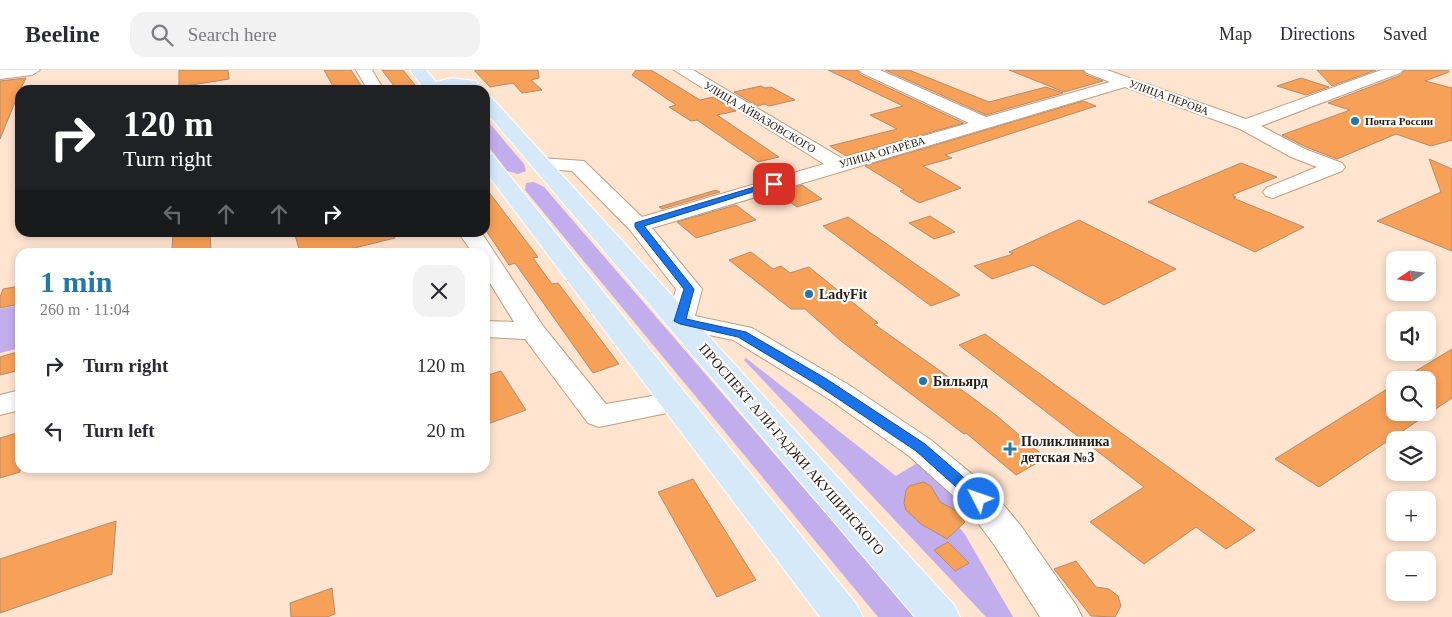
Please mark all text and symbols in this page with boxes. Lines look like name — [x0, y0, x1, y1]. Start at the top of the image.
search box — [130, 12, 480, 57]
text: Beeline — [25, 21, 100, 47]
icon: search — [148, 21, 176, 49]
text: Search here — [188, 24, 277, 45]
text: Map — [1219, 24, 1252, 44]
text: Directions — [1280, 24, 1355, 44]
text: Saved — [1383, 24, 1427, 44]
street label: УЛИЦА ПЕРОВА — [1127, 77, 1211, 117]
street label: УЛИЦА АЙВАЗОВСКОГО — [702, 79, 818, 155]
icon: right — [40, 105, 105, 170]
text: 120 m — [123, 105, 213, 144]
marker: Почта России — [1349, 115, 1361, 127]
place label: Почта России — [1365, 115, 1434, 127]
street label: УЛИЦА ОГАРЁВА — [838, 134, 927, 170]
text: Turn right — [123, 146, 212, 171]
pin — [753, 163, 795, 205]
icon: arrive — [760, 170, 788, 198]
icon: left — [159, 200, 187, 228]
icon: ahead — [212, 200, 240, 228]
icon: ahead — [265, 200, 293, 228]
icon: right — [318, 200, 346, 228]
north arrow — [1386, 251, 1436, 301]
map controls — [1386, 251, 1436, 601]
text: 1 min — [40, 265, 113, 298]
button: close — [413, 265, 465, 317]
place label: LadyFit — [819, 287, 868, 302]
marker: LadyFit — [803, 288, 815, 300]
text: 260 m · 11:04 — [40, 301, 130, 318]
button: sound — [1386, 311, 1436, 361]
street label: ПРОСПЕКТ АЛИ-ГАДЖИ АКУШИНСКОГО — [696, 341, 887, 558]
icon: right — [40, 352, 68, 380]
text: Turn right — [83, 355, 168, 376]
text: 120 m — [417, 355, 465, 376]
button: search — [1386, 371, 1436, 421]
place label: Бильярд — [933, 374, 988, 389]
marker: Бильярд — [917, 375, 929, 387]
icon: left — [40, 417, 68, 445]
text: Turn left — [83, 420, 155, 441]
text: 20 m — [426, 420, 465, 441]
button: layers — [1386, 431, 1436, 481]
place label: Поликлиника детская №3 — [1021, 434, 1110, 465]
marker: Поликлиника детская №3 — [1003, 442, 1017, 456]
position arrow — [952, 472, 1004, 524]
button: + — [1386, 491, 1436, 541]
button: − — [1386, 551, 1436, 601]

